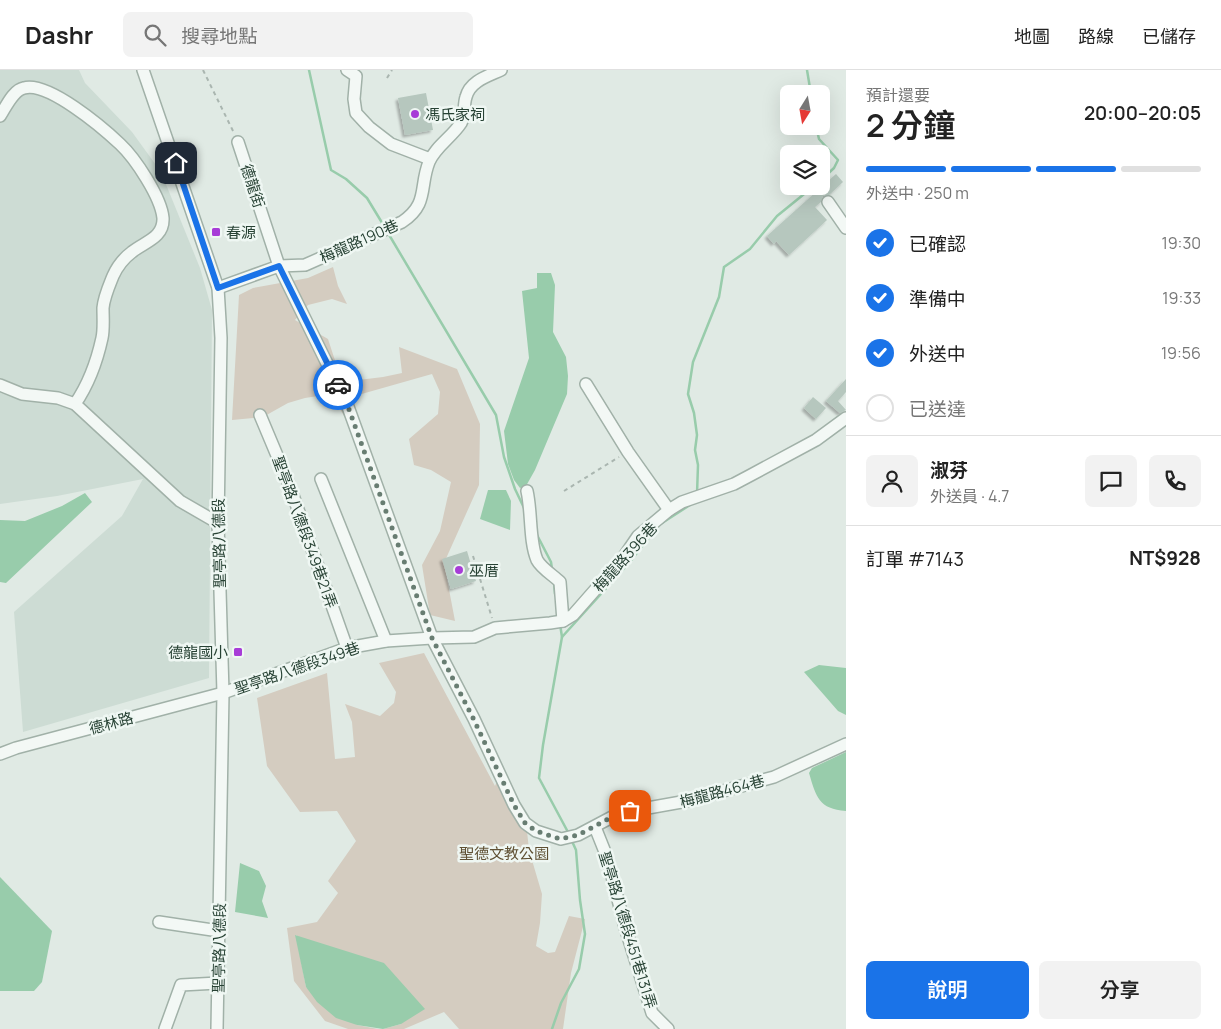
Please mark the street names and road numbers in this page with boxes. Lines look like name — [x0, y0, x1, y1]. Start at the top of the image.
street label: 德龍街 — [236, 161, 270, 211]
street label: 梅龍路190巷 — [316, 214, 402, 268]
street label: 聖亭路八德段349巷21弄 — [268, 453, 342, 611]
street label: 聖亭路八德段 — [208, 498, 230, 588]
street label: 梅龍路396巷 — [588, 518, 662, 596]
street label: 聖亭路八德段349巷 — [232, 637, 362, 699]
street label: 德林路 — [87, 707, 135, 739]
street label: 梅龍路464巷 — [677, 770, 767, 812]
street label: 聖亭路八德段451巷131弄 — [594, 849, 662, 1011]
street label: 聖亭路八德段 — [208, 903, 230, 993]

